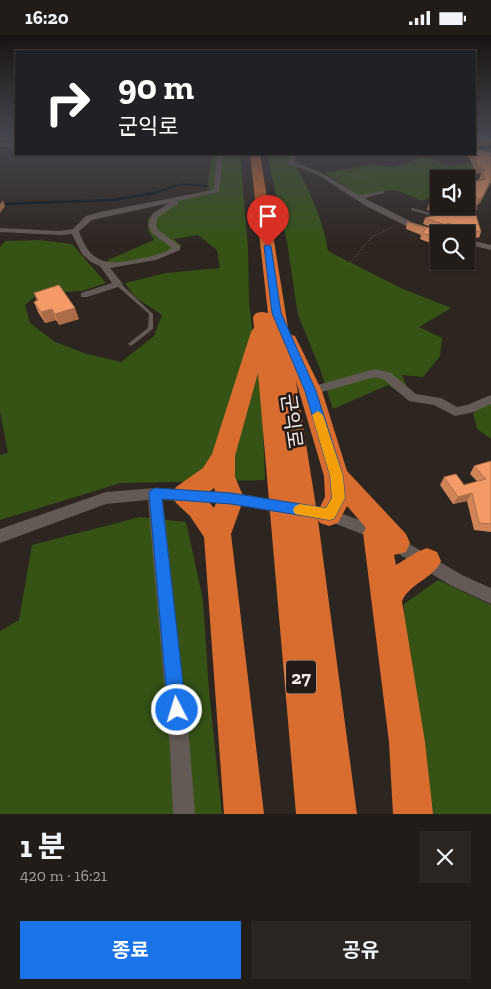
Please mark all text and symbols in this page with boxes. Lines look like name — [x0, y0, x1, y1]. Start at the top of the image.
text: 16:20 — [25, 6, 69, 29]
text: 90 m — [118, 66, 194, 108]
icon: right — [35, 70, 100, 135]
text: 군익로 — [118, 113, 179, 140]
map controls — [430, 170, 475, 270]
button: sound — [430, 170, 475, 215]
pin — [247, 195, 289, 246]
icon: arrive — [254, 202, 282, 230]
button: search — [430, 225, 475, 270]
street label: 군익로 — [276, 392, 308, 450]
road number: 27 — [286, 661, 316, 694]
position arrow — [150, 683, 202, 735]
text: 1 분 — [20, 829, 65, 865]
button: close — [419, 831, 471, 883]
text: 420 m · 16:21 — [20, 866, 107, 885]
button: 종료 — [20, 921, 241, 979]
button: 공유 — [251, 921, 471, 979]

